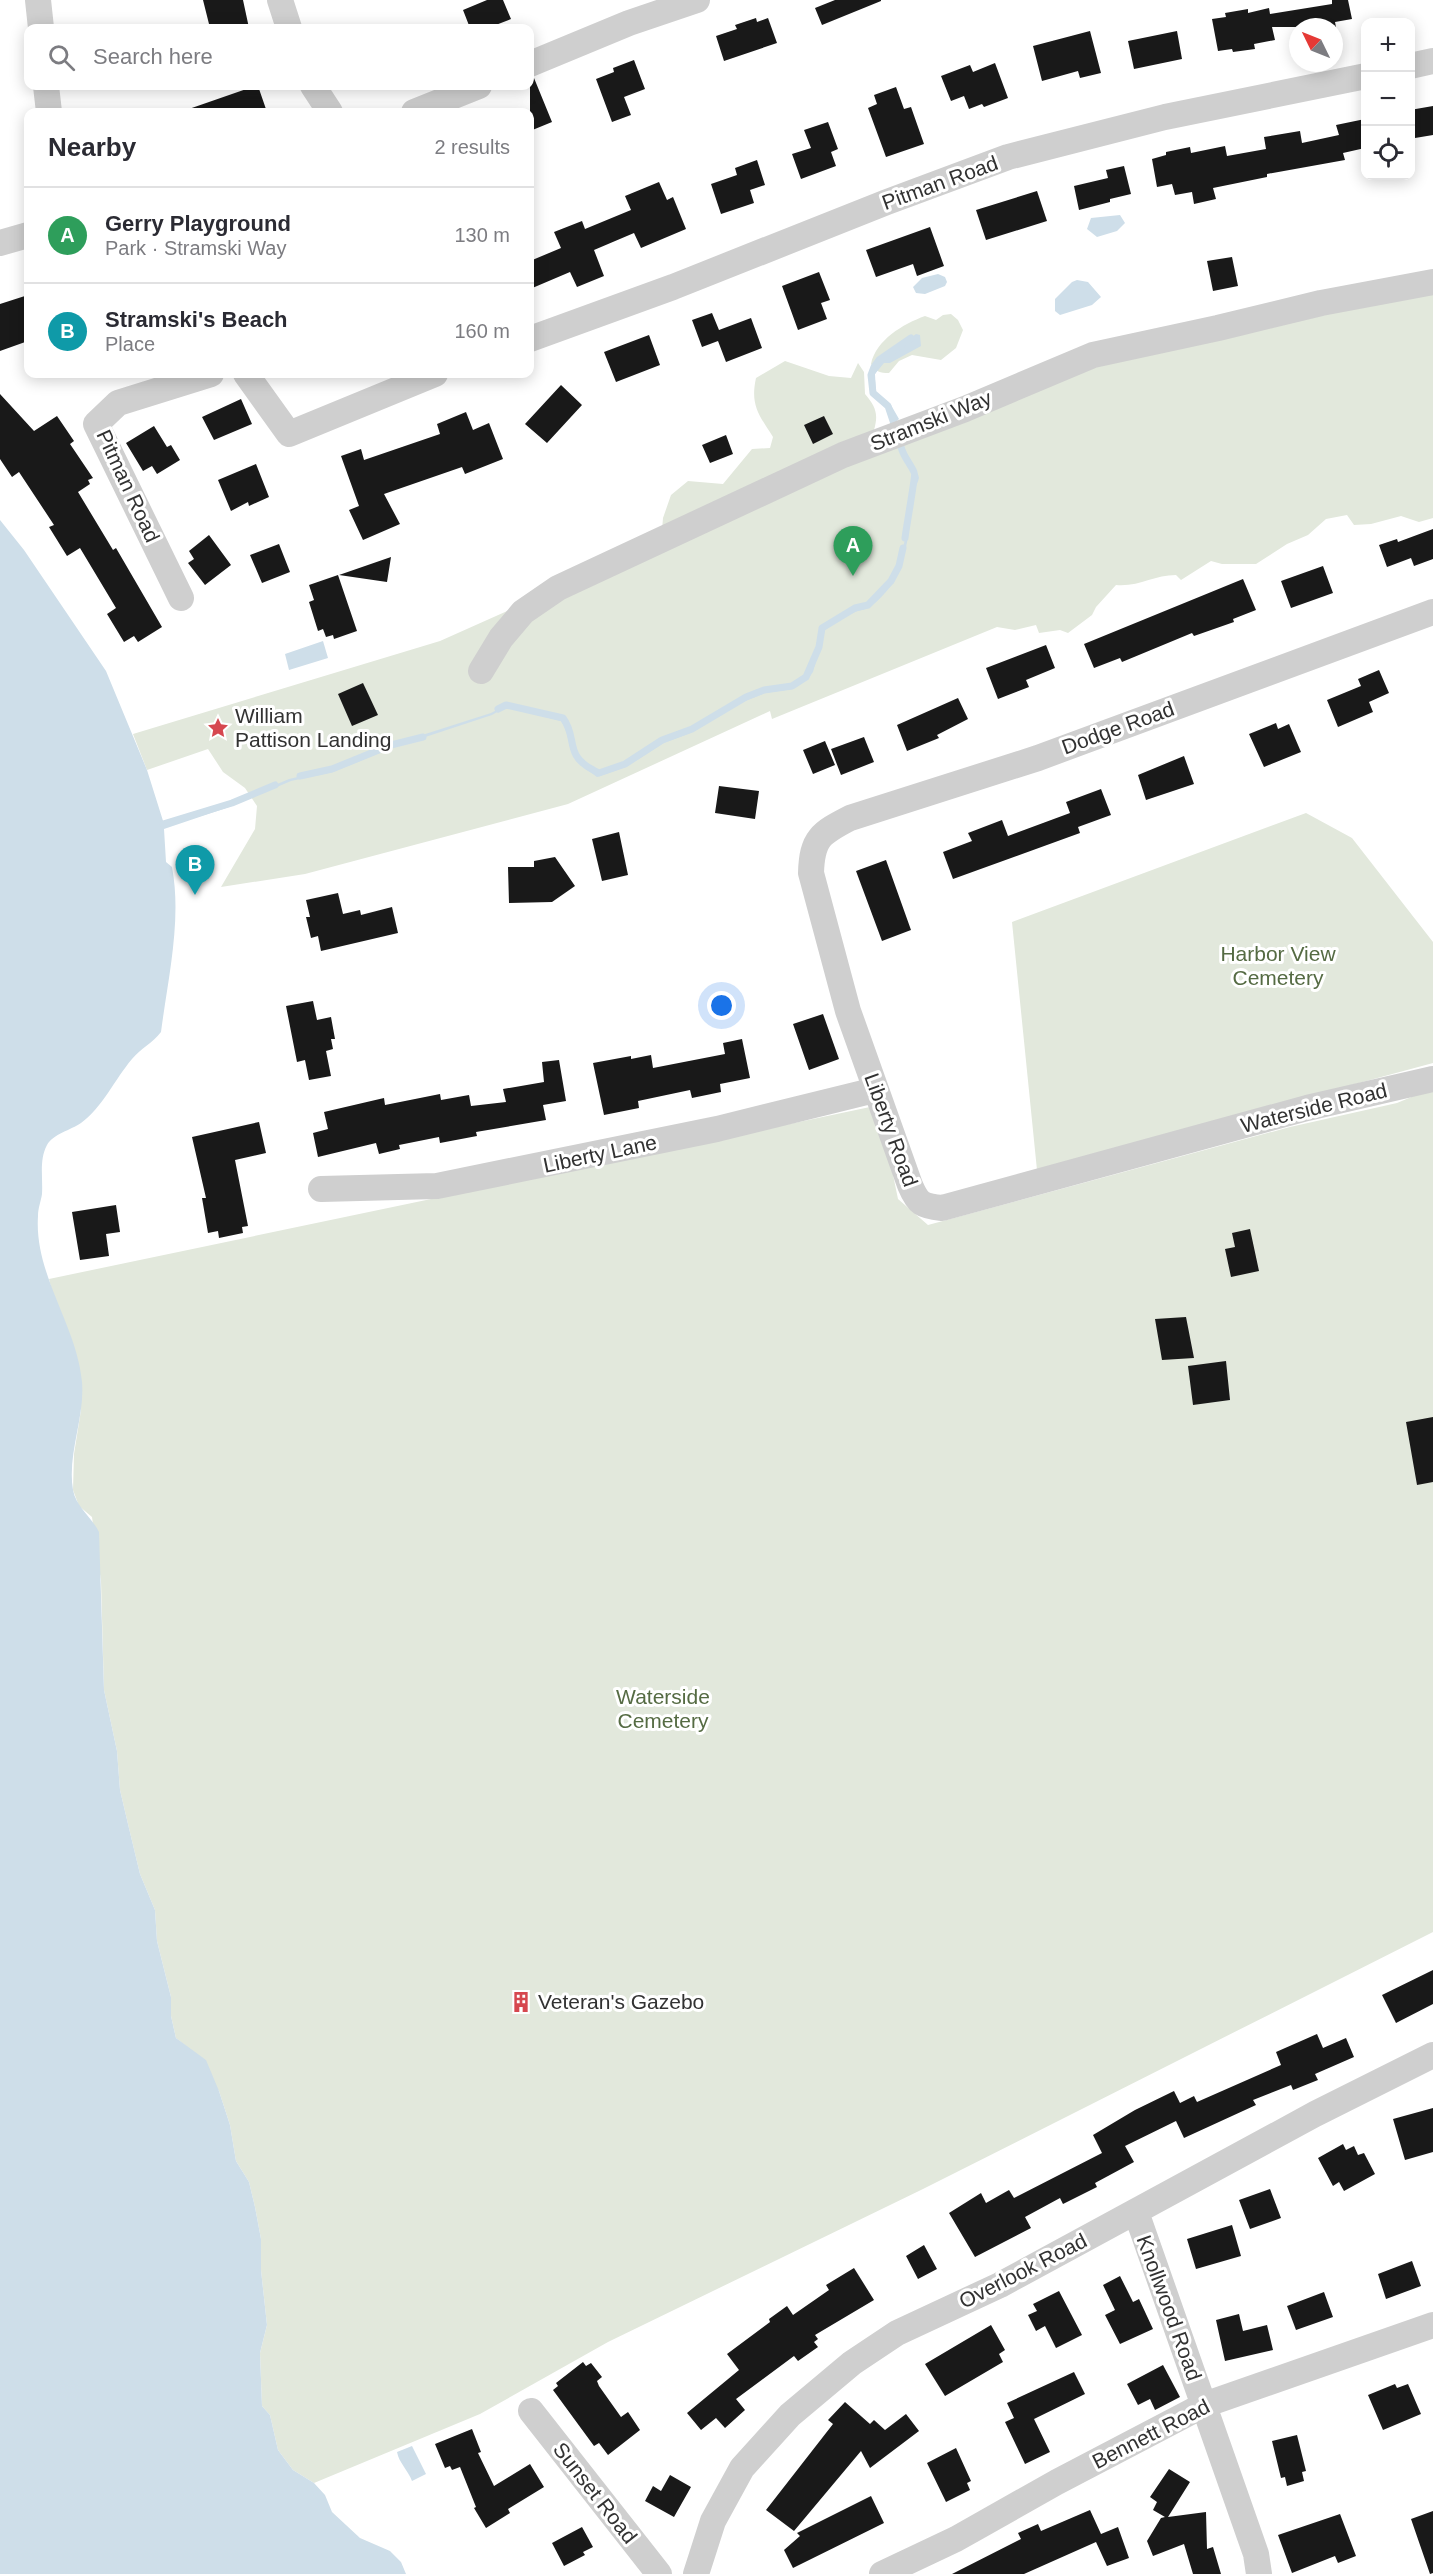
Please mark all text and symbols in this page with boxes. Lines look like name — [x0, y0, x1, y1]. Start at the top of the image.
north arrow — [1289, 18, 1343, 72]
map controls — [1361, 18, 1415, 180]
button: + — [1361, 18, 1415, 72]
search box — [24, 24, 534, 90]
icon: search — [45, 41, 78, 74]
text: Search here — [93, 44, 213, 69]
button: − — [1361, 72, 1415, 126]
button: locate — [1361, 126, 1415, 180]
text: Nearby — [48, 132, 136, 162]
text: 2 results — [434, 136, 510, 158]
street label: Pitman Road — [879, 151, 1001, 214]
text: Gerry Playground — [105, 211, 291, 236]
text: A — [60, 224, 75, 246]
text: 130 m — [454, 224, 510, 246]
text: Park · Stramski Way — [105, 237, 287, 259]
text: Stramski's Beach — [105, 307, 288, 332]
text: B — [60, 320, 75, 342]
text: 160 m — [454, 320, 510, 342]
text: Place — [105, 333, 155, 355]
street label: Stramski Way — [867, 386, 995, 455]
street label: Pitman Road — [92, 426, 165, 546]
pin: A — [834, 526, 872, 576]
street label: Dodge Road — [1058, 697, 1177, 759]
place label: William Pattison Landing — [235, 704, 391, 751]
place icon: William Pattison Landing — [206, 716, 230, 740]
pin: B — [176, 846, 214, 895]
park label: Harbor View Cemetery — [1220, 942, 1336, 989]
your location — [707, 991, 736, 1020]
street label: Liberty Road — [860, 1070, 923, 1190]
street label: Waterside Road — [1238, 1078, 1389, 1137]
street label: Liberty Lane — [541, 1130, 659, 1177]
park label: Waterside Cemetery — [616, 1685, 710, 1732]
building icon: Veteran's Gazebo — [509, 1990, 533, 2014]
place label: Veteran's Gazebo — [538, 1990, 704, 2013]
street label: Overlook Road — [955, 2229, 1090, 2313]
street label: Knollwood Road — [1133, 2232, 1206, 2384]
street label: Bennett Road — [1088, 2394, 1213, 2473]
street label: Sunset Road — [549, 2438, 642, 2548]

